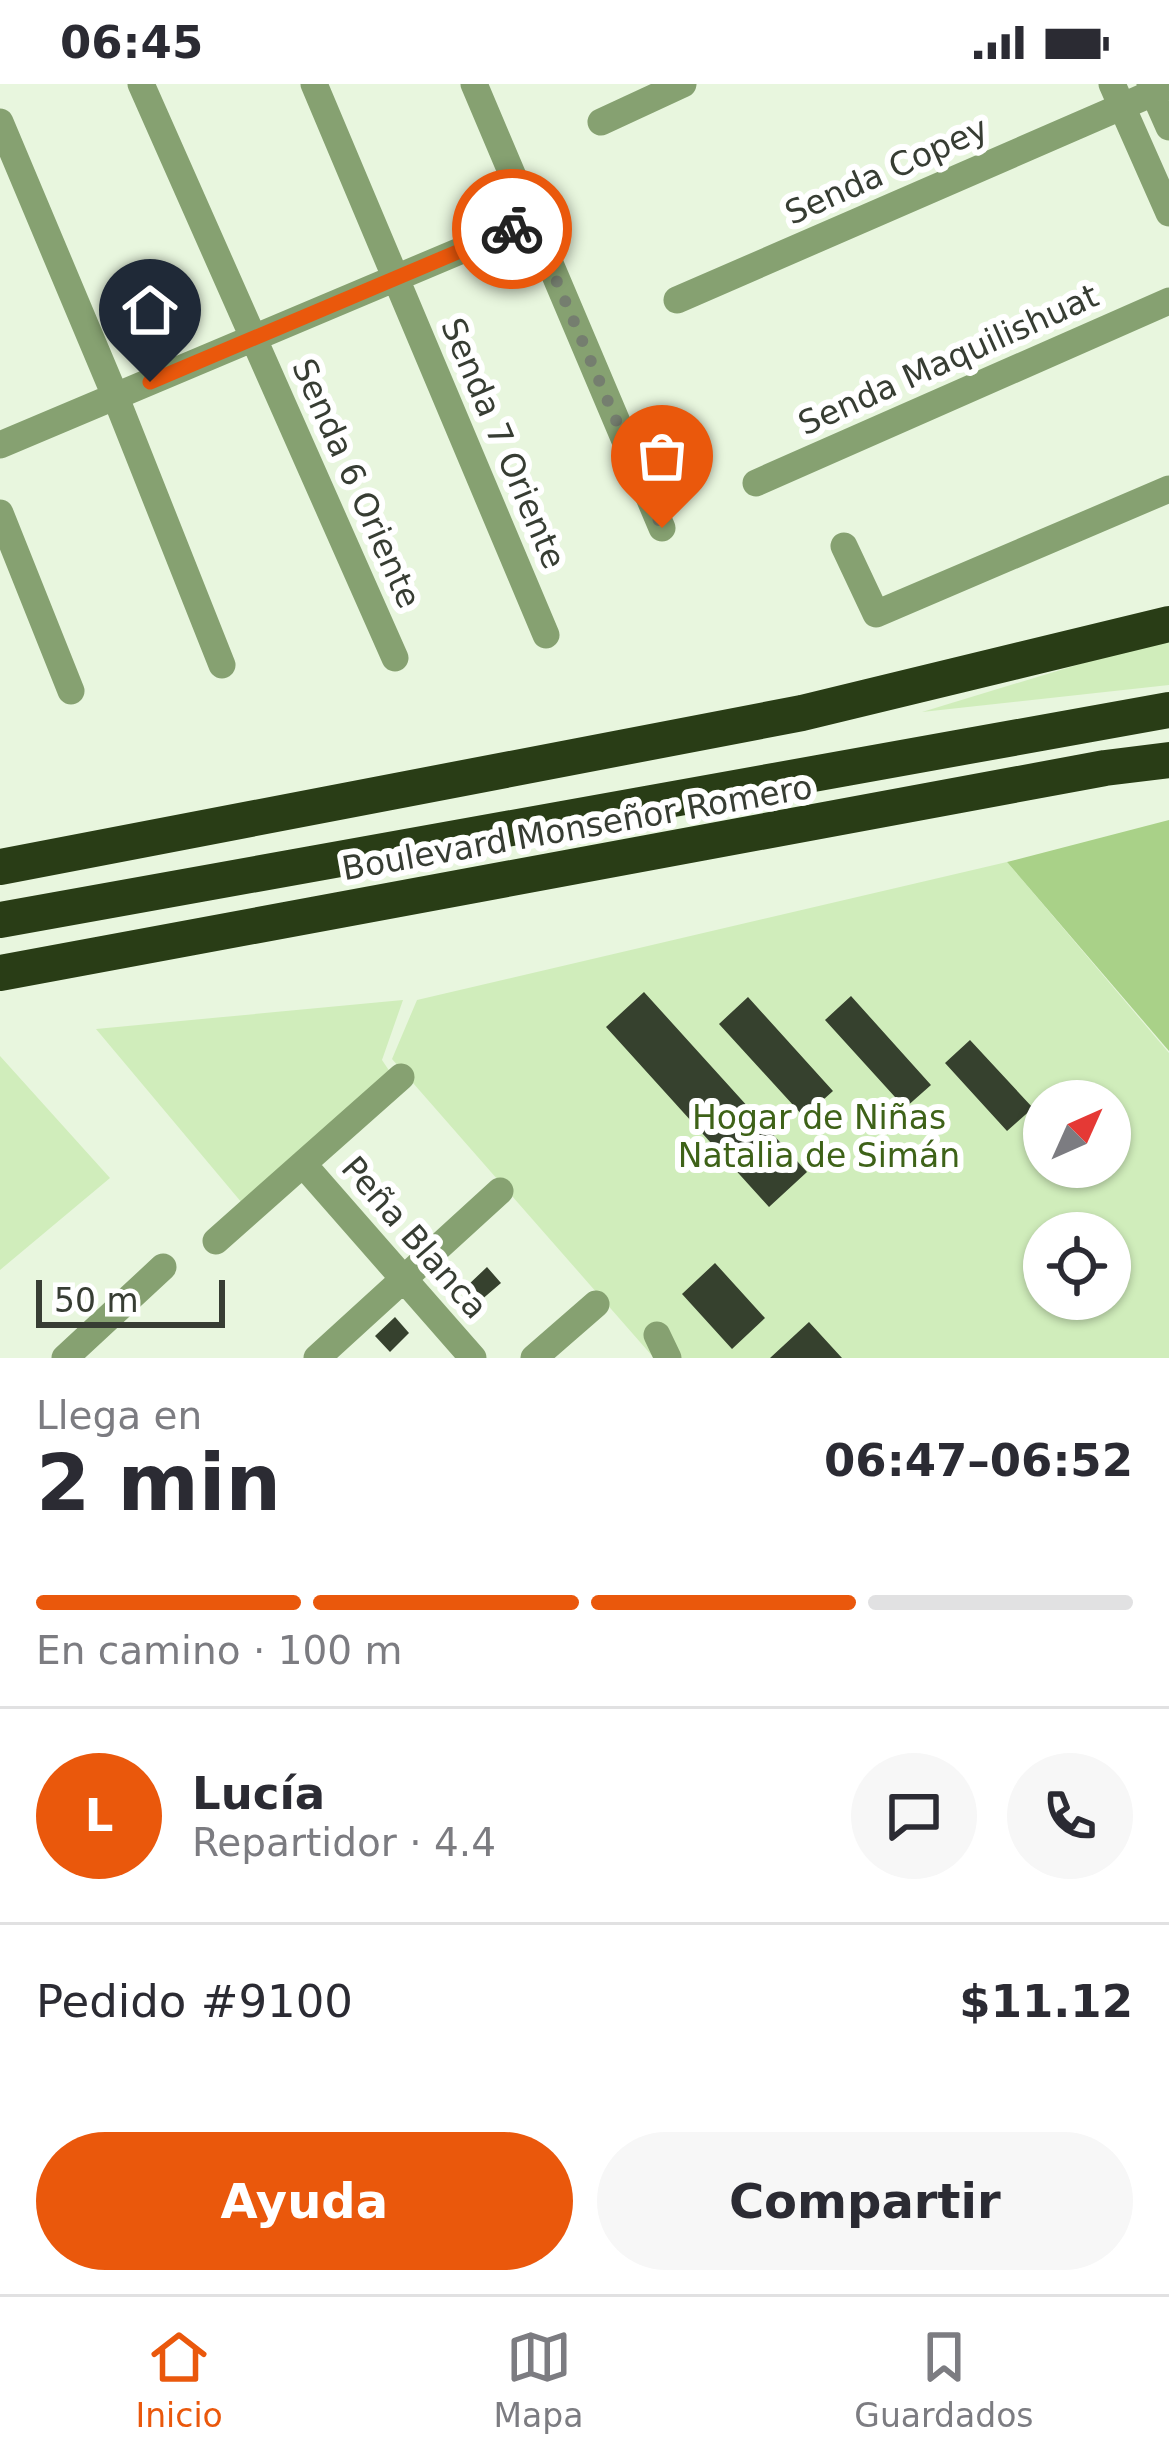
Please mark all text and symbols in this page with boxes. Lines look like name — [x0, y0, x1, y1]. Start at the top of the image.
text: 06:45 — [60, 16, 203, 69]
street label: Senda Copey — [779, 108, 994, 233]
courier — [452, 169, 572, 289]
icon: bike — [479, 196, 545, 262]
pin — [99, 259, 201, 382]
street label: Senda Maquilishuat — [792, 276, 1104, 443]
icon: home — [117, 277, 183, 343]
street label: Senda 7 Oriente — [433, 312, 574, 574]
street label: Senda 6 Oriente — [284, 353, 429, 614]
pin — [611, 405, 713, 528]
icon: bag — [629, 423, 695, 489]
street label: Boulevard Monseñor Romero — [339, 767, 815, 888]
north arrow — [1023, 1080, 1131, 1188]
map controls — [1023, 1080, 1131, 1320]
park label: Hogar de Niñas Natalia de Simán — [678, 1098, 960, 1175]
street label: Peña Blanca — [334, 1148, 496, 1326]
button: locate — [1023, 1212, 1131, 1320]
scale bar — [36, 1274, 225, 1327]
text: 50 m — [54, 1281, 139, 1320]
text: Llega en — [36, 1393, 202, 1438]
text: 06:47–06:52 — [824, 1434, 1133, 1487]
text: 2 min — [36, 1438, 281, 1528]
text: En camino · 100 m — [36, 1628, 403, 1673]
button: chat — [851, 1753, 977, 1879]
button: phone — [1007, 1753, 1133, 1879]
text: Lucía — [192, 1767, 325, 1820]
text: L — [85, 1789, 113, 1842]
text: Repartidor · 4.4 — [192, 1820, 496, 1865]
text: Pedido #9100 — [36, 1975, 353, 2028]
text: $11.12 — [959, 1975, 1133, 2028]
button: Ayuda — [36, 2132, 573, 2270]
button: Compartir — [597, 2132, 1133, 2270]
tab: Inicio — [135, 2324, 223, 2435]
tab: Mapa — [494, 2324, 583, 2435]
tab: Guardados — [854, 2324, 1034, 2435]

